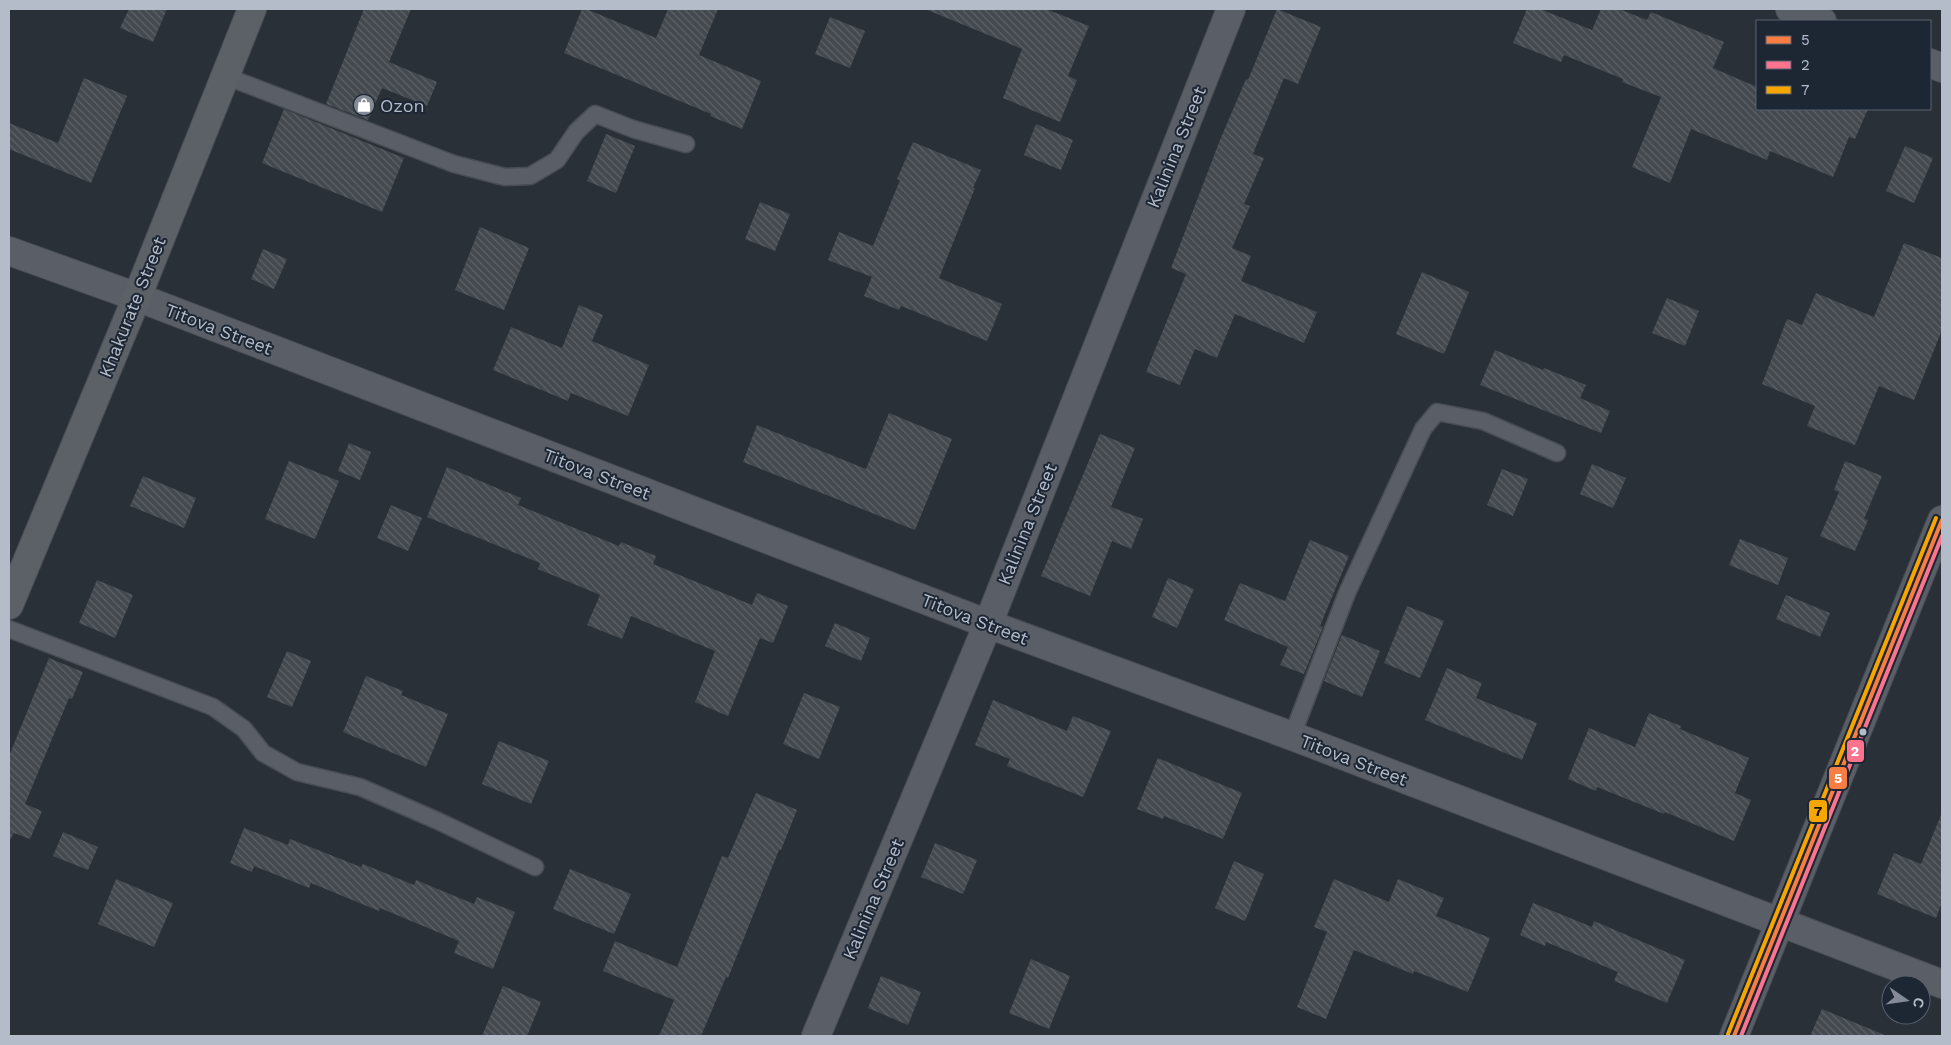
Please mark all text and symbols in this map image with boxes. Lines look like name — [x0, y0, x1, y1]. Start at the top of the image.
legend — [1756, 20, 1931, 110]
text: 5 — [1801, 31, 1810, 49]
text: 2 — [1801, 56, 1810, 74]
text: 7 — [1801, 81, 1809, 99]
street label: Kalinina Street — [1142, 83, 1210, 211]
shop icon: Ozon — [352, 93, 376, 117]
place label: Ozon — [380, 95, 425, 116]
street label: Khakurate Street — [94, 233, 170, 380]
street label: Titova Street — [163, 299, 276, 359]
street label: Titova Street — [541, 444, 654, 504]
street label: Kalinina Street — [993, 460, 1061, 588]
street label: Titova Street — [919, 589, 1032, 649]
unlabelled marker — [1858, 727, 1868, 737]
street label: Titova Street — [1298, 730, 1411, 790]
line badge: 2 — [1846, 739, 1865, 763]
text: 2 — [1851, 743, 1859, 759]
line badge: 5 — [1828, 766, 1848, 790]
text: 5 — [1834, 770, 1842, 786]
line badge: 7 — [1808, 799, 1828, 823]
text: 7 — [1814, 803, 1823, 819]
street label: Kalinina Street — [838, 835, 908, 963]
north arrow — [1881, 975, 1931, 1025]
text: С — [1910, 996, 1928, 1010]

